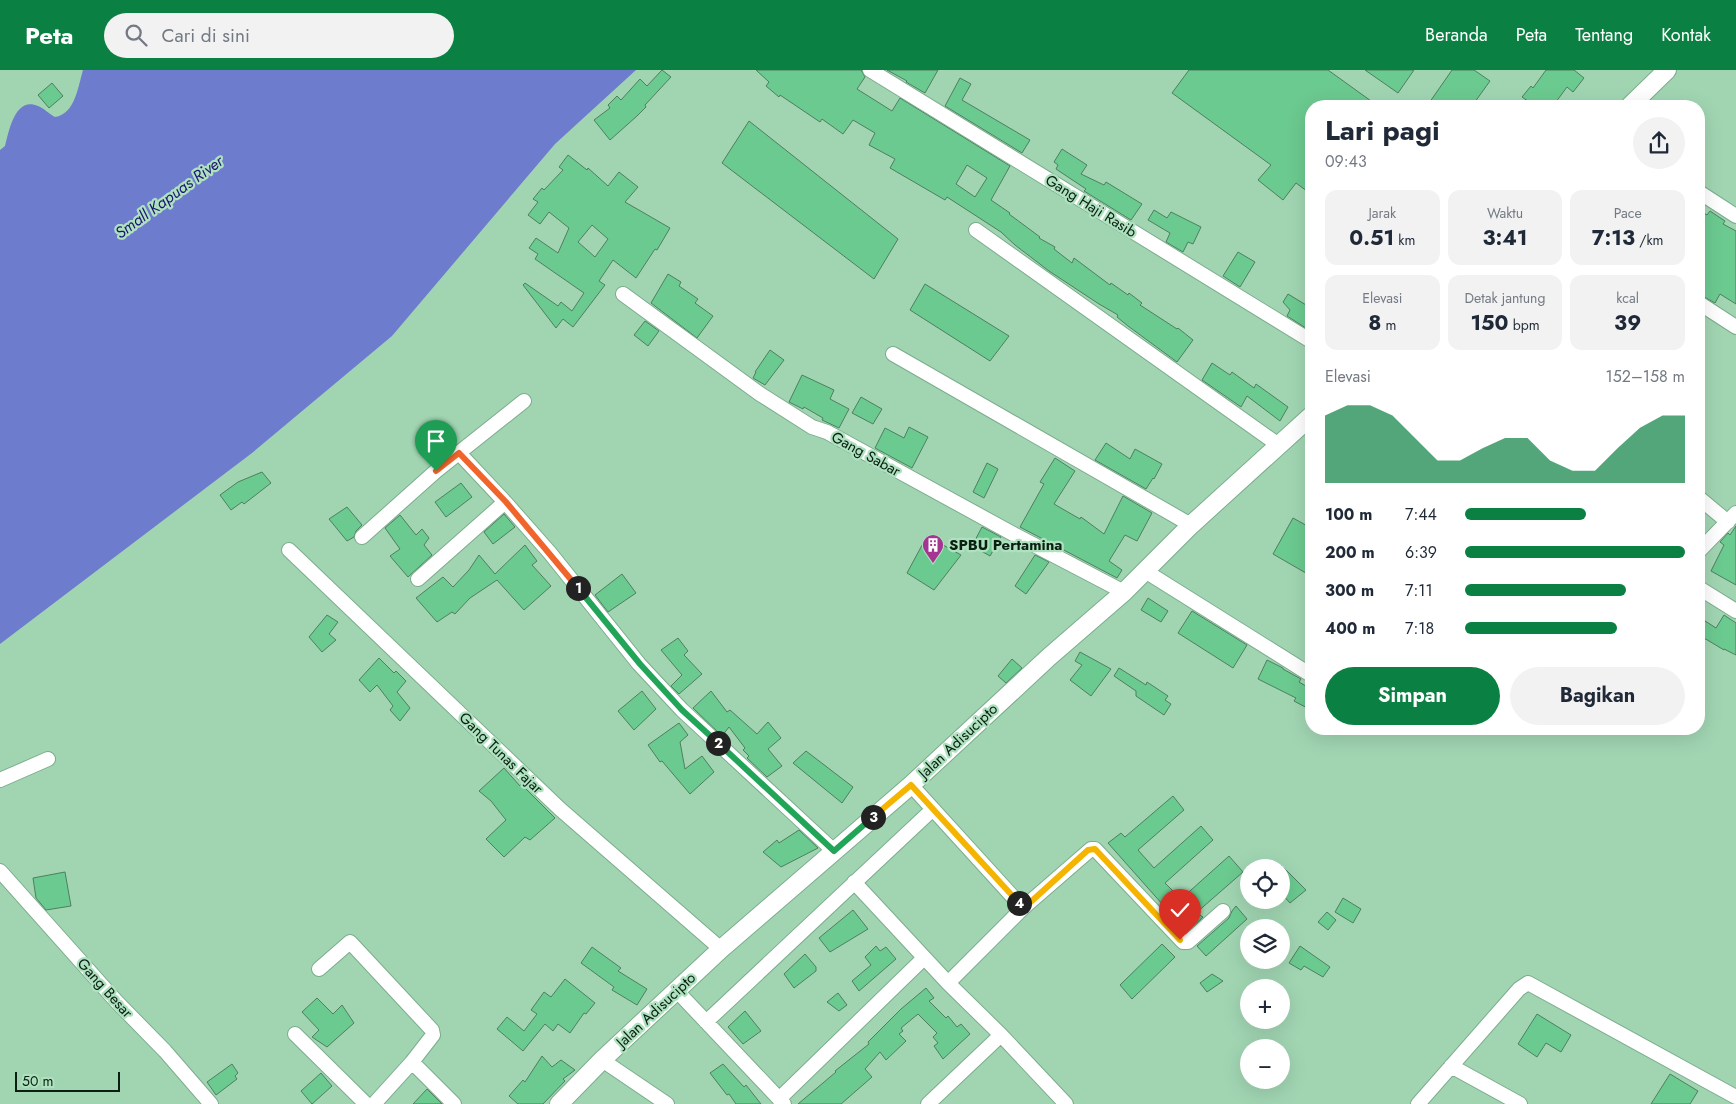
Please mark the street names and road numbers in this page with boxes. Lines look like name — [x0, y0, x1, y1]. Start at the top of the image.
street label: Gang Haji Rasib — [1041, 169, 1141, 243]
street label: Gang Sabar — [827, 426, 905, 482]
street label: Jalan Adisucipto — [912, 698, 1003, 785]
street label: Gang Tunas Fajar — [454, 707, 549, 800]
street label: Gang Besar — [72, 953, 139, 1024]
street label: Jalan Adisucipto — [610, 967, 701, 1054]

